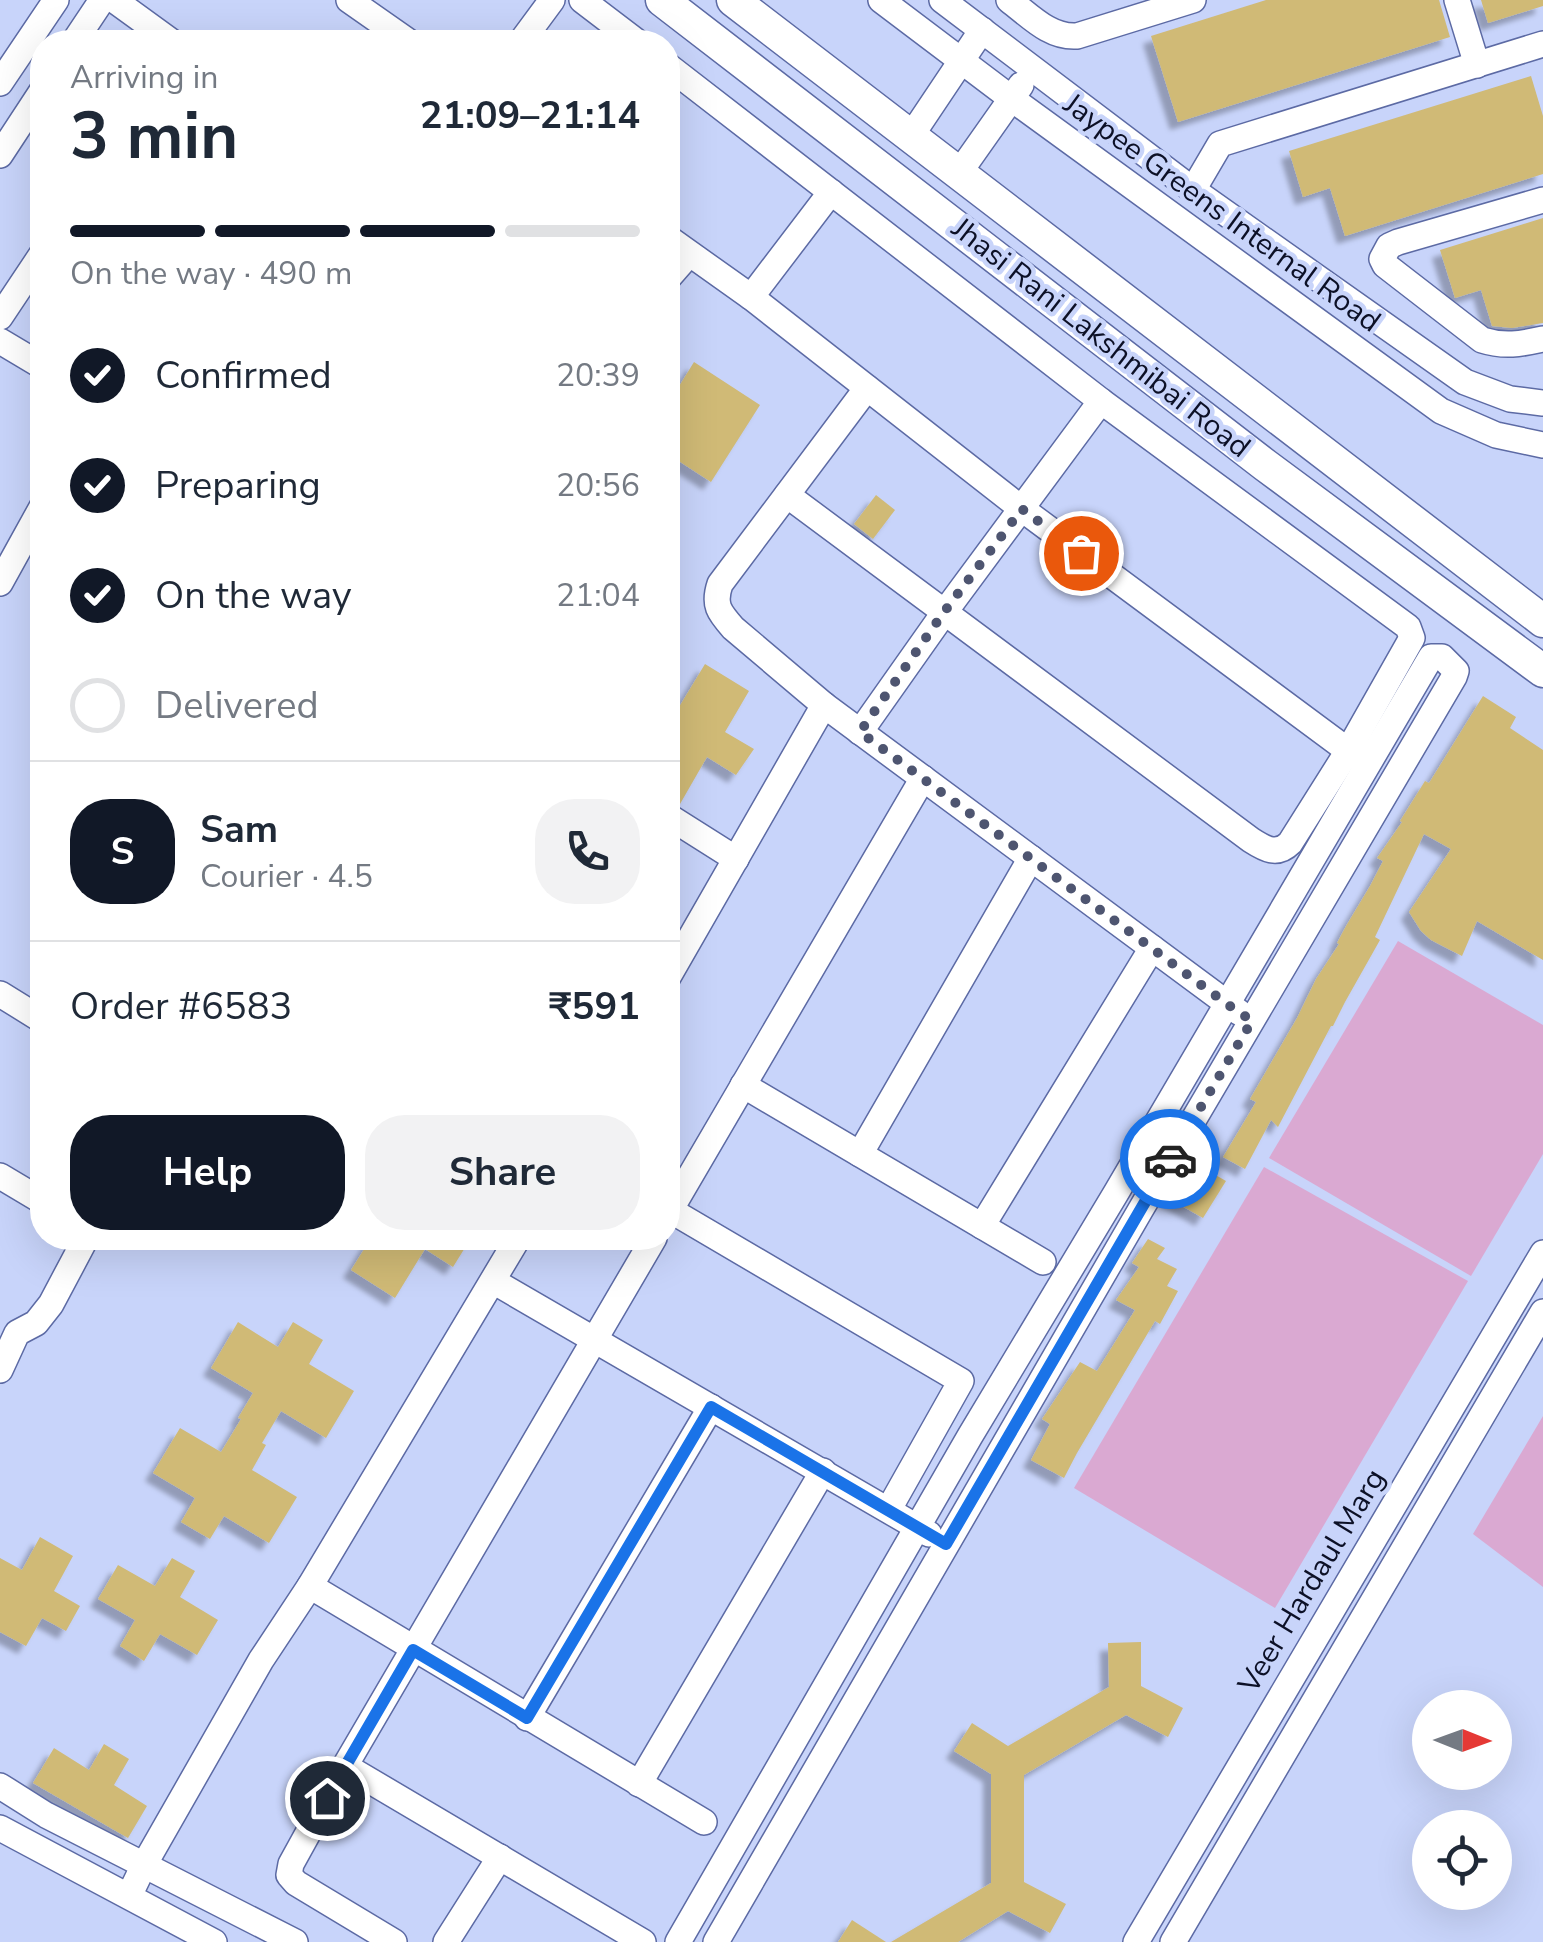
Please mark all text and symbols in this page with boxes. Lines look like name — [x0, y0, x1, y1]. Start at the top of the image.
text: Arriving in — [70, 56, 218, 99]
street label: Jaypee Greens Internal Road — [1054, 83, 1389, 342]
text: 21:09–21:14 — [420, 90, 640, 141]
text: 3 min — [70, 92, 238, 181]
street label: Jhasi Rani Lakshmibai Road — [942, 208, 1259, 468]
text: On the way · 490 m — [70, 252, 352, 295]
icon: check — [70, 348, 125, 403]
text: Confirmed — [155, 350, 332, 401]
text: 20:39 — [556, 354, 640, 397]
icon: check — [70, 458, 125, 513]
text: Preparing — [155, 460, 321, 511]
text: 20:56 — [556, 464, 640, 507]
pin — [1039, 511, 1124, 596]
icon: bag — [1054, 526, 1109, 581]
icon: check — [70, 568, 125, 623]
text: On the way — [155, 570, 351, 621]
text: 21:04 — [556, 574, 640, 617]
text: Delivered — [155, 680, 319, 731]
button: phone — [535, 799, 640, 904]
text: Sam — [200, 804, 278, 855]
text: S — [111, 826, 134, 877]
text: Courier · 4.5 — [200, 855, 373, 898]
text: Order #6583 — [70, 981, 292, 1032]
text: ₹591 — [549, 981, 640, 1032]
courier — [1120, 1109, 1220, 1209]
button: Help — [70, 1115, 345, 1230]
button: Share — [365, 1115, 640, 1230]
icon: car — [1143, 1132, 1198, 1187]
street label: Veer Hardaul Marg — [1228, 1461, 1395, 1702]
north arrow — [1412, 1690, 1512, 1790]
map controls — [1412, 1690, 1512, 1910]
pin — [285, 1756, 370, 1841]
icon: home — [300, 1771, 355, 1826]
button: locate — [1412, 1810, 1512, 1910]

